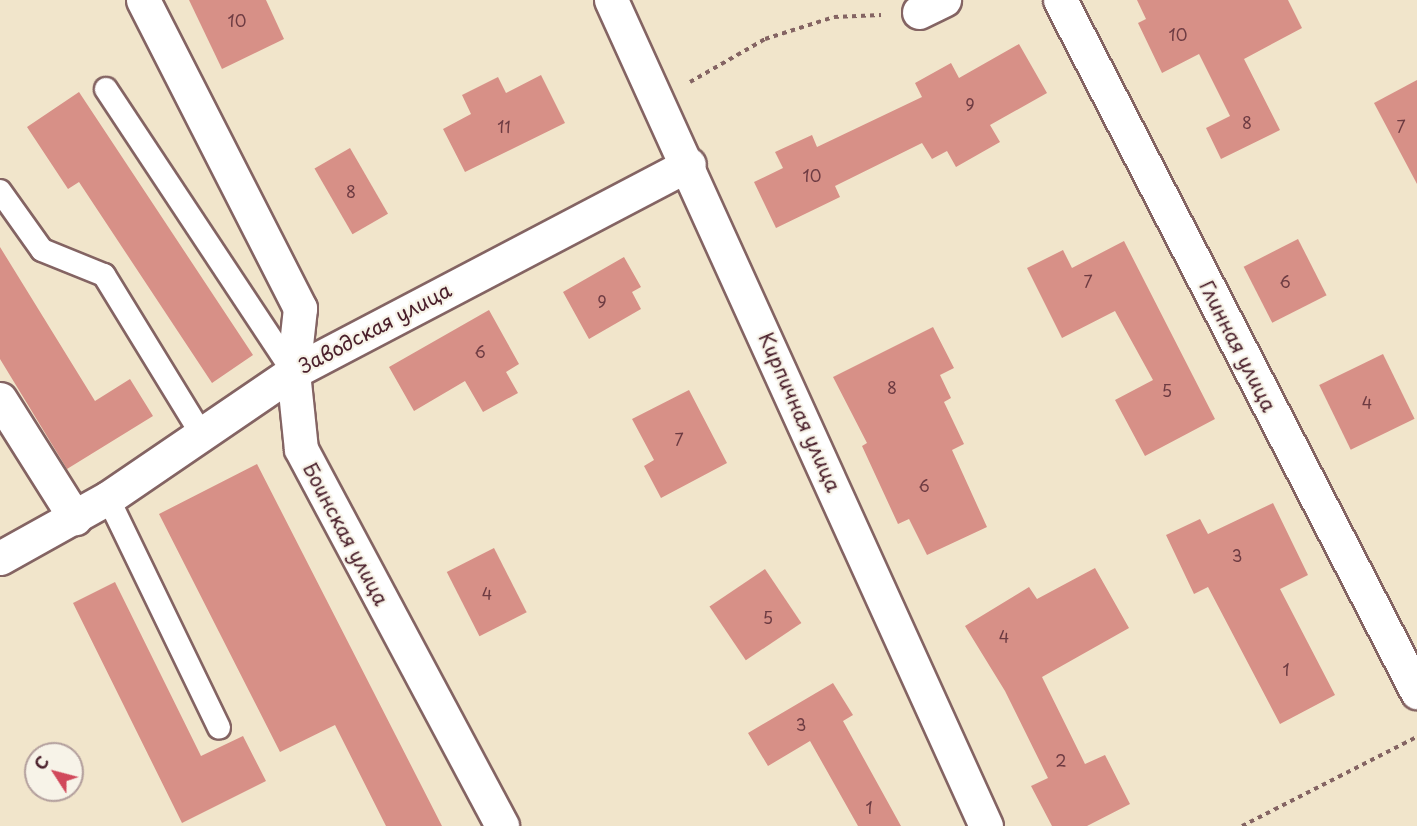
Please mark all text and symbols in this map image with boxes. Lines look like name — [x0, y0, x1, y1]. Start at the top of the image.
house number: 10 — [228, 10, 246, 30]
house number: 10 — [1169, 24, 1187, 44]
house number: 9 — [965, 94, 975, 114]
house number: 8 — [1242, 112, 1252, 132]
house number: 11 — [497, 116, 511, 136]
house number: 7 — [1396, 116, 1406, 136]
house number: 10 — [803, 165, 821, 185]
house number: 8 — [346, 181, 356, 201]
house number: 7 — [1083, 271, 1093, 291]
house number: 6 — [1279, 271, 1291, 291]
street label: Глинная улица — [1194, 276, 1282, 416]
street label: Заводская улица — [294, 277, 456, 379]
house number: 9 — [597, 291, 607, 311]
street label: Кирпичная улица — [754, 328, 846, 496]
house number: 6 — [474, 341, 486, 361]
house number: 8 — [887, 377, 897, 397]
house number: 5 — [1162, 380, 1172, 400]
house number: 4 — [1362, 392, 1372, 412]
house number: 7 — [674, 429, 684, 449]
street label: Боинская улица — [298, 458, 394, 610]
house number: 6 — [918, 475, 930, 495]
house number: 3 — [1232, 545, 1242, 565]
house number: 4 — [482, 583, 492, 603]
house number: 5 — [763, 607, 773, 627]
house number: 4 — [999, 626, 1009, 646]
house number: 1 — [1282, 659, 1290, 679]
house number: 3 — [796, 714, 806, 734]
north arrow — [24, 742, 84, 802]
house number: 2 — [1055, 750, 1067, 770]
text: С — [28, 751, 54, 775]
house number: 1 — [865, 797, 873, 817]

